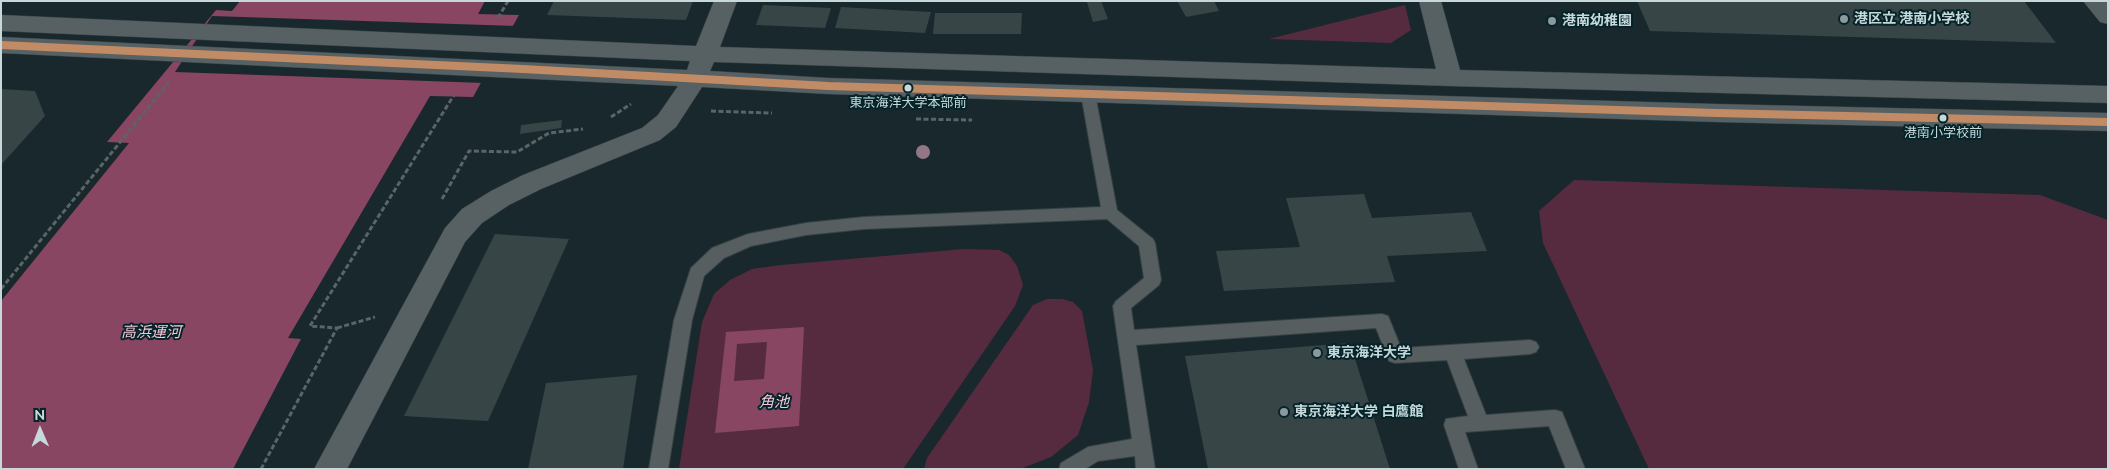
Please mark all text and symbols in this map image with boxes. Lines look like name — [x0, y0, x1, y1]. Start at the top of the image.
place label: 港区立 港南小学校 — [1854, 11, 1969, 27]
place label: 港南幼稚園 — [1562, 13, 1632, 29]
marker: 港区立 港南小学校 — [1838, 13, 1850, 25]
marker: 港南幼稚園 — [1546, 15, 1558, 27]
marker: 東京海洋大学本部前 — [903, 83, 913, 93]
place label: 東京海洋大学本部前 — [850, 95, 966, 111]
marker: 港南小学校前 — [1938, 113, 1948, 123]
place label: 港南小学校前 — [1904, 125, 1982, 141]
water label: 高浜運河 — [121, 323, 181, 341]
place label: 東京海洋大学 — [1327, 345, 1411, 361]
marker: 東京海洋大学 — [1311, 347, 1323, 359]
water label: 角池 — [759, 393, 789, 411]
place label: 東京海洋大学 白鷹館 — [1294, 404, 1423, 420]
north arrow — [15, 405, 65, 455]
marker: 東京海洋大学 白鷹館 — [1278, 406, 1290, 418]
text: N — [34, 407, 45, 423]

